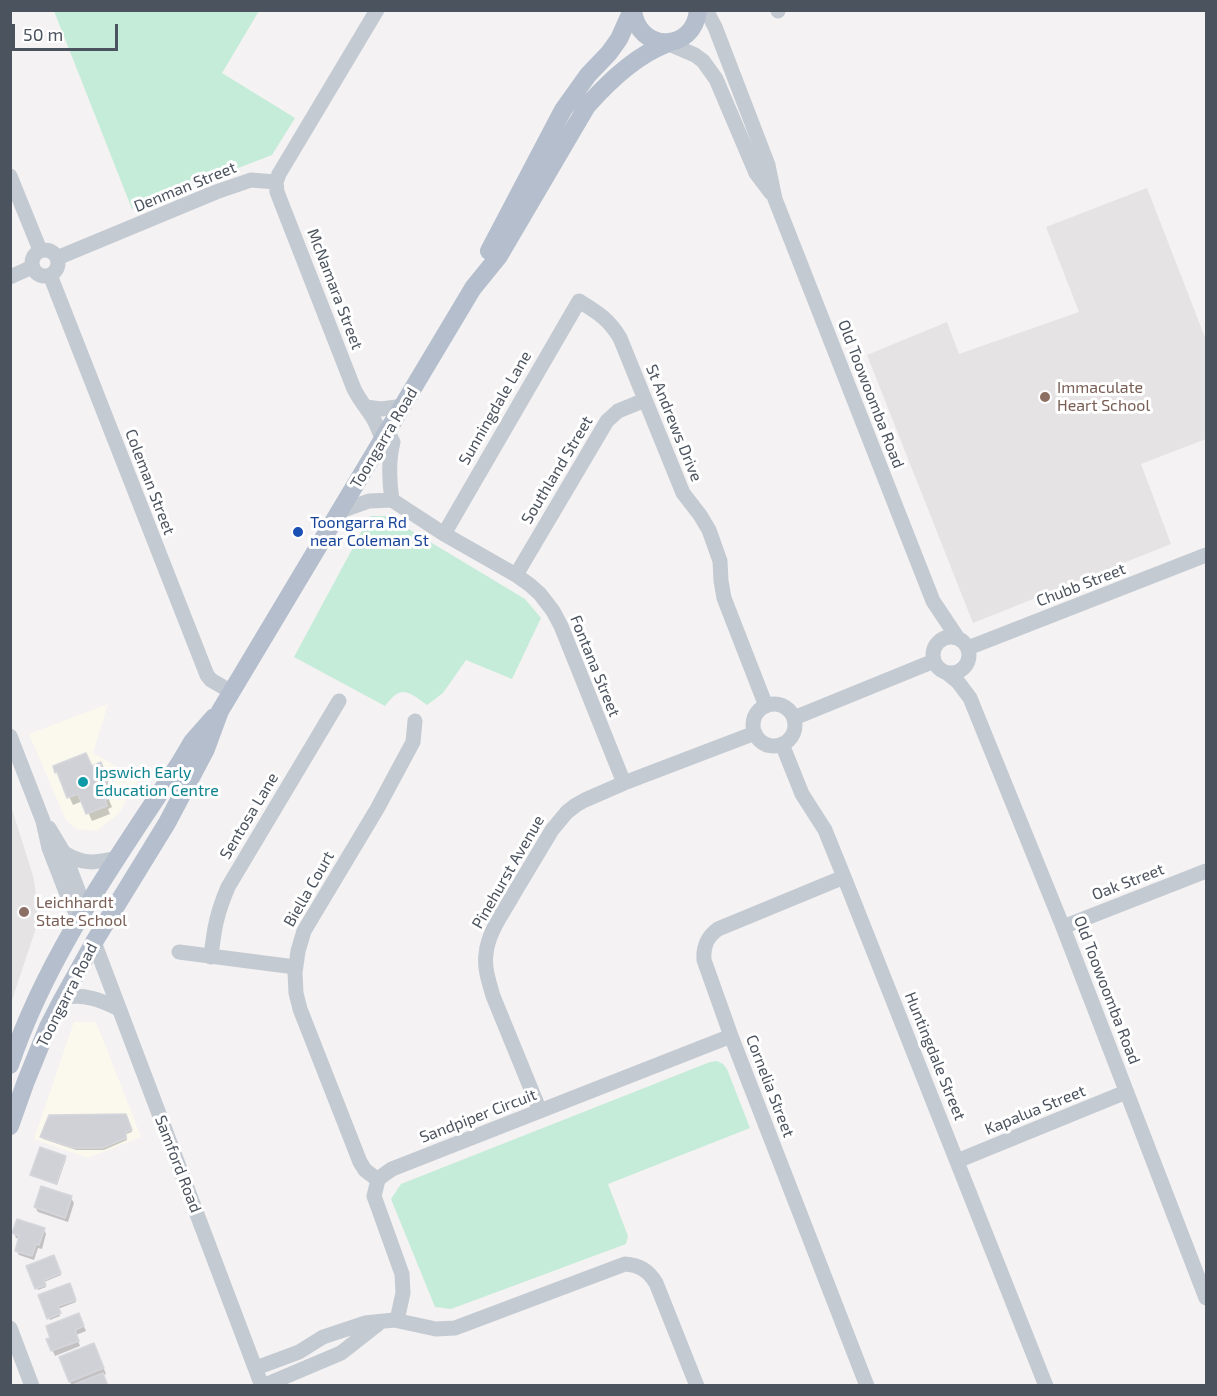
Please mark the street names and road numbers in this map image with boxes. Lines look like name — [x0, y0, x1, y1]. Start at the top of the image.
street label: Denman Street — [131, 158, 239, 216]
street label: McNamara Street — [303, 226, 367, 352]
street label: Old Toowoomba Road — [834, 317, 908, 471]
street label: Sunningdale Lane — [455, 348, 535, 468]
street label: St Andrews Drive — [642, 362, 706, 484]
street label: Toongarra Road — [346, 384, 422, 492]
street label: Southland Street — [517, 413, 597, 527]
street label: Coleman Street — [121, 426, 179, 538]
street label: Chubb Street — [1034, 559, 1128, 611]
street label: Fontana Street — [566, 612, 624, 720]
street label: Sentosa Lane — [216, 769, 282, 863]
street label: Pinehurst Avenue — [468, 812, 548, 932]
street label: Biella Court — [280, 848, 338, 930]
street label: Oak Street — [1089, 859, 1167, 905]
street label: Old Toowoomba Road — [1070, 913, 1144, 1067]
street label: Toongarra Road — [32, 940, 102, 1050]
street label: Huntingdale Street — [901, 989, 969, 1123]
street label: Cornelia Street — [742, 1032, 798, 1140]
street label: Kapalua Street — [982, 1081, 1088, 1139]
street label: Sandpiper Circuit — [417, 1085, 539, 1147]
street label: Samford Road — [151, 1113, 205, 1215]

